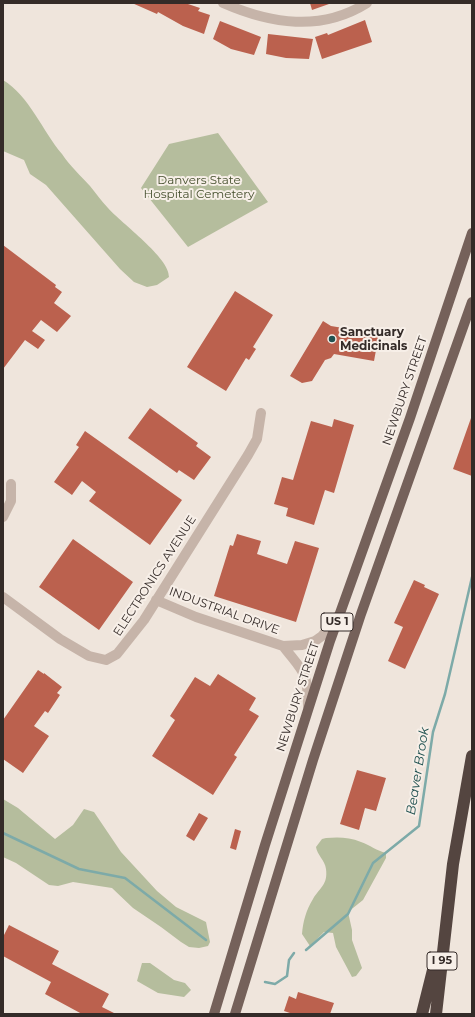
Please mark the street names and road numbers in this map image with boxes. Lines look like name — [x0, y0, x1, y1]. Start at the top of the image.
street label: NEWBURY STREET — [380, 335, 430, 447]
street label: ELECTRONICS AVENUE — [111, 513, 199, 639]
street label: INDUSTRIAL DRIVE — [167, 584, 281, 638]
road number: US 1 — [321, 613, 353, 631]
street label: NEWBURY STREET — [273, 640, 323, 754]
road number: I 95 — [427, 952, 457, 970]

